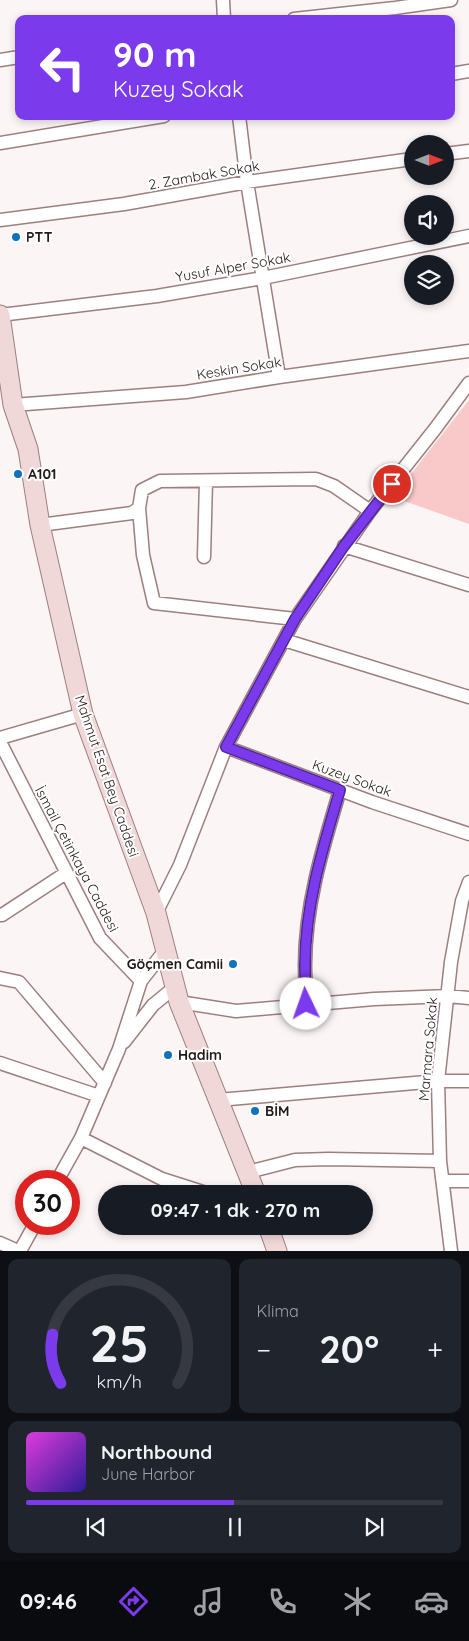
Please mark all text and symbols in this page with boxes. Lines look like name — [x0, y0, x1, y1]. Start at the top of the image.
text: 90 m — [113, 32, 196, 76]
icon: left — [30, 35, 95, 100]
text: Kuzey Sokak — [113, 75, 244, 103]
north arrow — [404, 135, 454, 185]
map controls — [404, 135, 454, 305]
street label: 2. Zambak Sokak — [147, 156, 261, 194]
button: sound — [404, 195, 454, 245]
place label: PTT — [26, 228, 53, 246]
marker: PTT — [10, 231, 22, 243]
street label: Yusuf Alper Sokak — [174, 248, 292, 286]
button: layers — [404, 255, 454, 305]
street label: Keskin Sokak — [195, 352, 283, 384]
pin — [371, 463, 413, 505]
place label: A101 — [28, 465, 56, 483]
marker: A101 — [12, 468, 24, 480]
icon: arrive — [378, 470, 406, 498]
street label: Mahmut Esat Bey Caddesi — [71, 693, 143, 859]
street label: Kuzey Sokak — [310, 755, 394, 801]
street label: İsmail Çetinkaya Caddesi — [31, 783, 123, 935]
place label: Göçmen Camii — [127, 955, 223, 973]
marker: Göçmen Camii — [227, 958, 239, 970]
position arrow — [279, 977, 331, 1029]
street label: Marmara Sokak — [415, 996, 441, 1102]
place label: Hadim — [178, 1046, 222, 1064]
marker: Hadim — [162, 1049, 174, 1061]
place label: BİM — [265, 1102, 290, 1120]
marker: BİM — [249, 1105, 261, 1117]
speed limit sign: 30 — [15, 1170, 80, 1235]
text: 09:47 · 1 dk · 270 m — [151, 1198, 320, 1222]
text: Klima — [257, 1301, 299, 1321]
text: 25 — [89, 1310, 149, 1375]
text: 20° — [319, 1325, 379, 1373]
text: − — [257, 1332, 271, 1367]
text: + — [427, 1332, 443, 1367]
text: km/h — [97, 1370, 142, 1392]
text: Northbound — [101, 1440, 212, 1464]
text: June Harbor — [101, 1464, 195, 1484]
icon: previous — [82, 1513, 110, 1541]
icon: pause — [221, 1513, 249, 1541]
icon: next — [360, 1513, 388, 1541]
icon: directions — [116, 1584, 151, 1619]
icon: music — [191, 1584, 226, 1619]
icon: phone — [265, 1584, 300, 1619]
icon: climate — [340, 1584, 375, 1619]
icon: car — [414, 1584, 449, 1619]
text: 09:46 — [20, 1587, 77, 1615]

